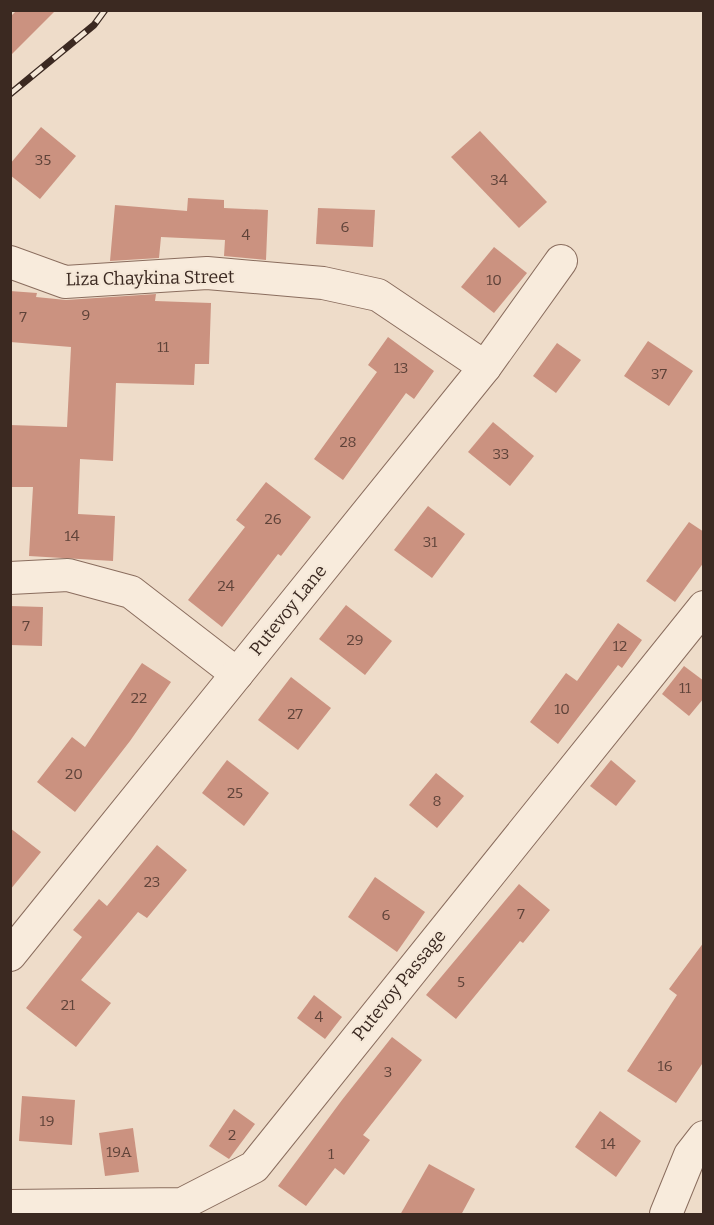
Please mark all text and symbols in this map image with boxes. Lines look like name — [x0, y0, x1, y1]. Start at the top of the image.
house number: 35 — [35, 151, 51, 169]
house number: 34 — [490, 171, 508, 189]
house number: 6 — [341, 218, 350, 236]
house number: 4 — [242, 226, 251, 244]
street label: Liza Chaykina Street — [65, 266, 235, 290]
house number: 10 — [486, 271, 502, 289]
house number: 9 — [82, 306, 90, 324]
house number: 7 — [19, 308, 27, 326]
house number: 11 — [157, 338, 169, 356]
house number: 13 — [394, 359, 408, 377]
house number: 37 — [651, 365, 668, 383]
house number: 28 — [339, 433, 357, 451]
house number: 33 — [493, 445, 509, 463]
house number: 26 — [265, 510, 282, 528]
house number: 14 — [65, 527, 80, 545]
house number: 31 — [423, 533, 437, 551]
street label: Putevoy Lane — [245, 560, 331, 660]
house number: 24 — [218, 577, 235, 595]
house number: 7 — [22, 617, 30, 635]
house number: 29 — [347, 631, 363, 649]
house number: 12 — [613, 637, 627, 655]
house number: 11 — [679, 679, 691, 697]
house number: 22 — [131, 689, 147, 707]
house number: 10 — [554, 700, 570, 718]
house number: 27 — [287, 705, 303, 723]
house number: 20 — [65, 765, 83, 783]
house number: 25 — [227, 784, 243, 802]
house number: 8 — [432, 792, 442, 810]
house number: 23 — [144, 873, 160, 891]
house number: 7 — [517, 905, 525, 923]
house number: 6 — [382, 906, 391, 924]
street label: Putevoy Passage — [347, 925, 451, 1045]
house number: 5 — [457, 973, 465, 991]
house number: 21 — [61, 996, 75, 1014]
house number: 4 — [315, 1008, 324, 1026]
house number: 16 — [658, 1057, 673, 1075]
house number: 3 — [384, 1063, 392, 1081]
house number: 19 — [40, 1112, 54, 1130]
house number: 2 — [228, 1126, 236, 1144]
house number: 14 — [601, 1135, 616, 1153]
house number: 19А — [106, 1143, 132, 1161]
house number: 1 — [328, 1145, 334, 1163]

